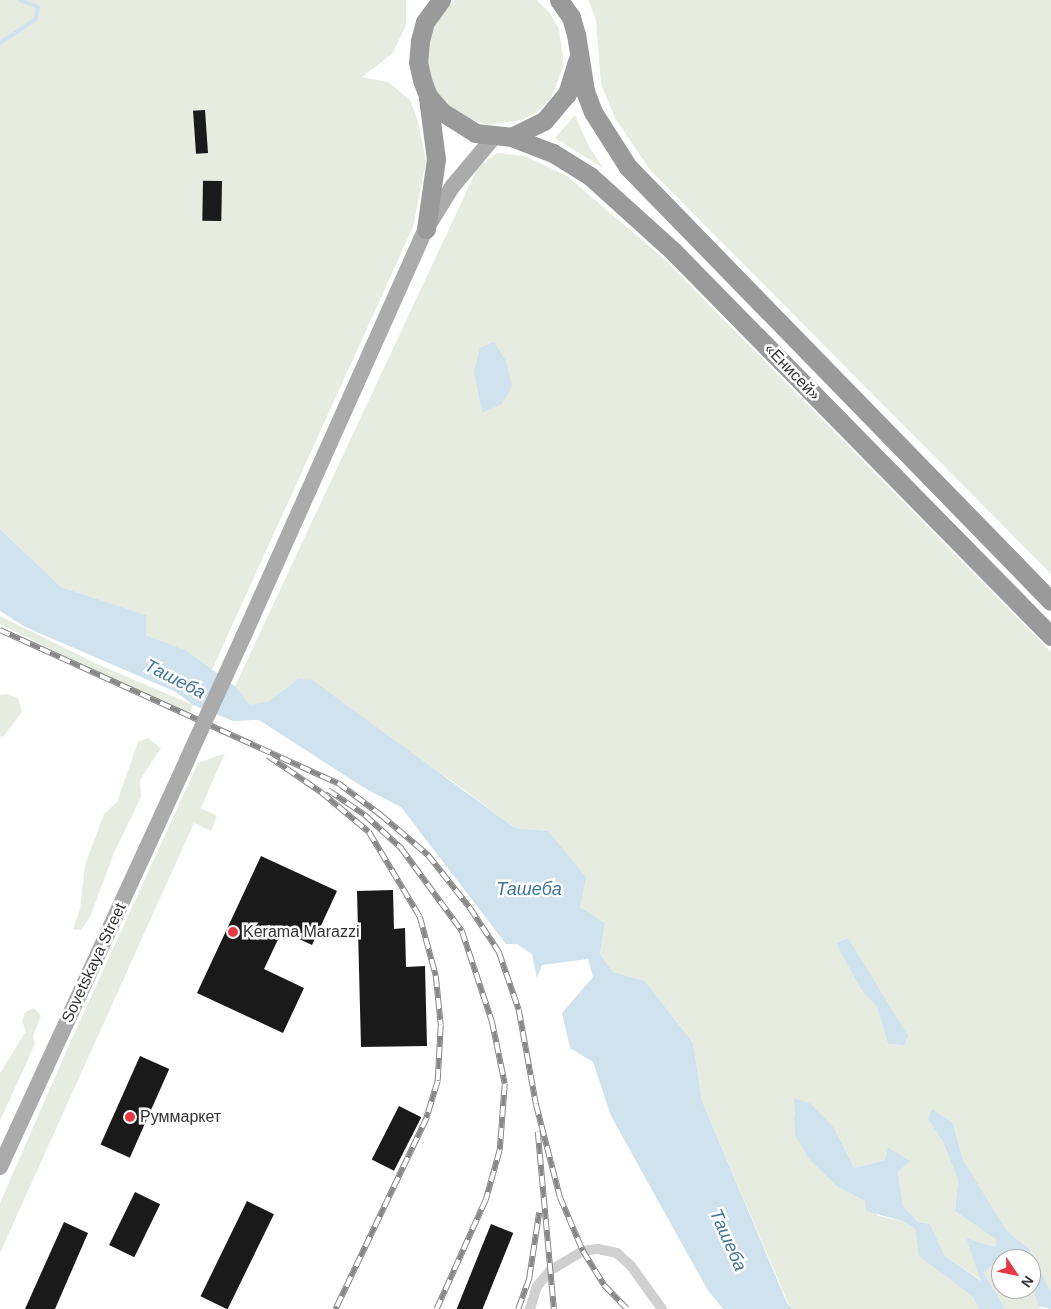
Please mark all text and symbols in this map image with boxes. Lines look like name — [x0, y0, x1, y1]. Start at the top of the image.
street label: «Енисей» — [760, 339, 824, 405]
water label: Ташеба — [141, 654, 209, 704]
water label: Ташеба — [496, 878, 562, 900]
street label: Sovetskaya Street — [58, 900, 130, 1026]
place label: Kerama Marazzi — [243, 922, 359, 942]
marker: Kerama Marazzi — [227, 926, 239, 938]
place label: Руммаркет — [140, 1107, 221, 1127]
marker: Руммаркет — [124, 1111, 136, 1123]
water label: Ташеба — [705, 1206, 751, 1274]
north arrow — [991, 1249, 1041, 1299]
text: N — [1018, 1273, 1037, 1290]

